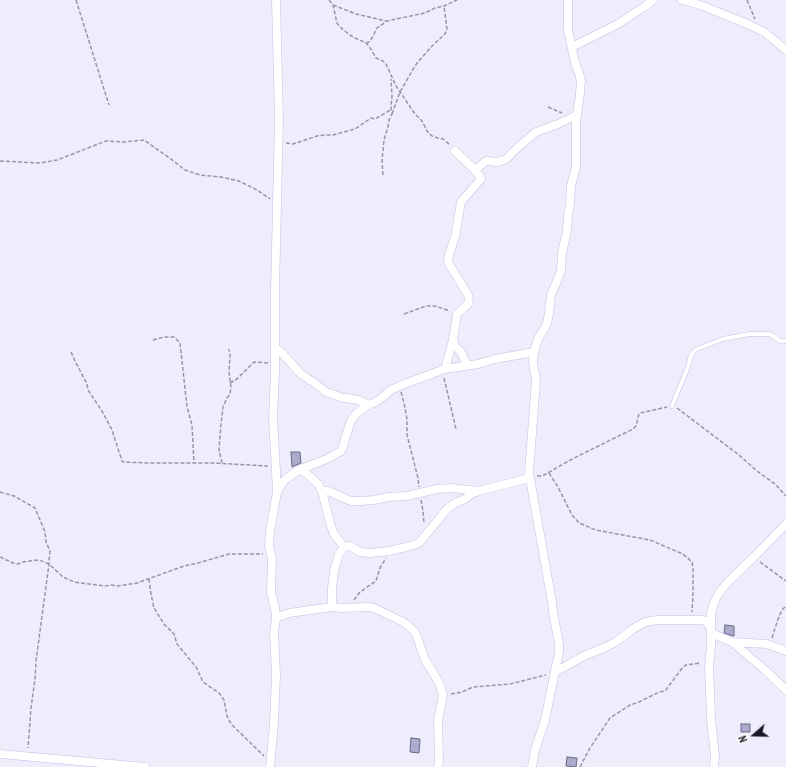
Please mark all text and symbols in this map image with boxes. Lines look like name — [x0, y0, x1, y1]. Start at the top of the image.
north arrow — [734, 715, 774, 755]
text: N — [735, 734, 750, 744]

